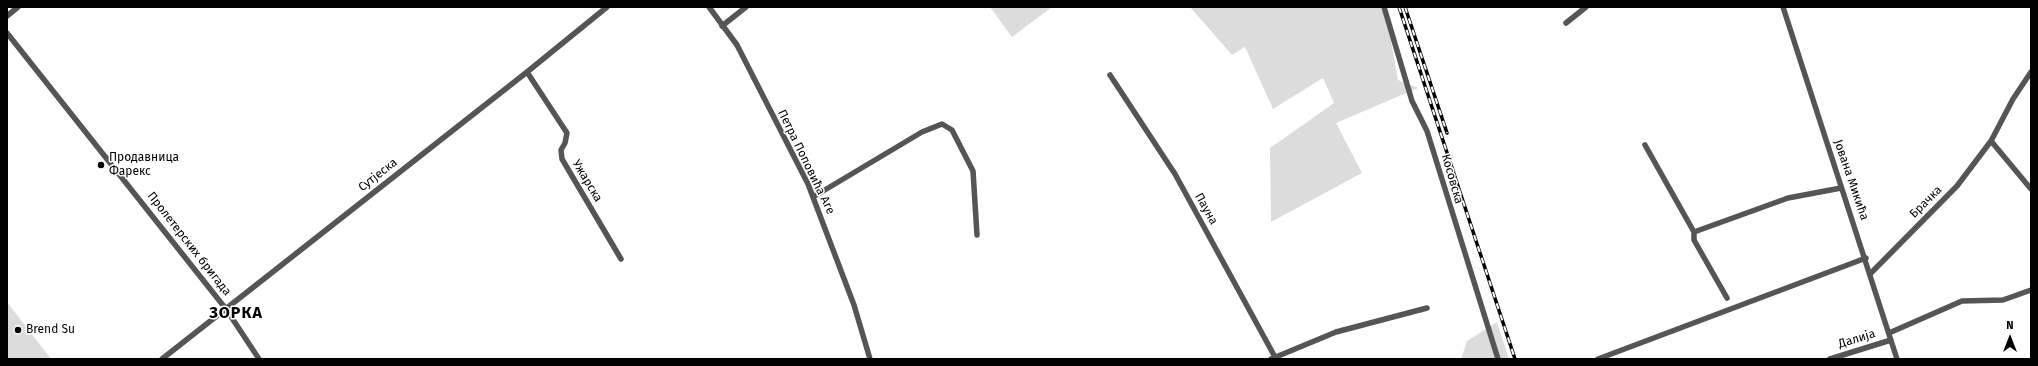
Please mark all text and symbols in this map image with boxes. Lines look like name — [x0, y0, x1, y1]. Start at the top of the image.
street label: Петра Поповића Аге — [774, 107, 838, 217]
street label: Јована Микића — [1830, 138, 1872, 222]
place label: Продавница Фарекс — [109, 151, 179, 179]
street label: Косовска — [1438, 152, 1466, 206]
street label: Сутјеска — [356, 155, 400, 195]
street label: Ужарска — [569, 157, 605, 205]
marker: Продавница Фарекс — [96, 160, 106, 170]
street label: Брачка — [1907, 183, 1945, 221]
street label: Пролетерских бригада — [144, 189, 234, 299]
street label: Пауна — [1191, 191, 1221, 227]
district label: ЗОРКА — [209, 304, 263, 324]
north arrow — [1990, 318, 2030, 358]
text: N — [2006, 319, 2014, 332]
place label: Brend Su — [26, 323, 75, 337]
marker: Brend Su — [13, 325, 23, 335]
street label: Далија — [1837, 327, 1877, 351]

